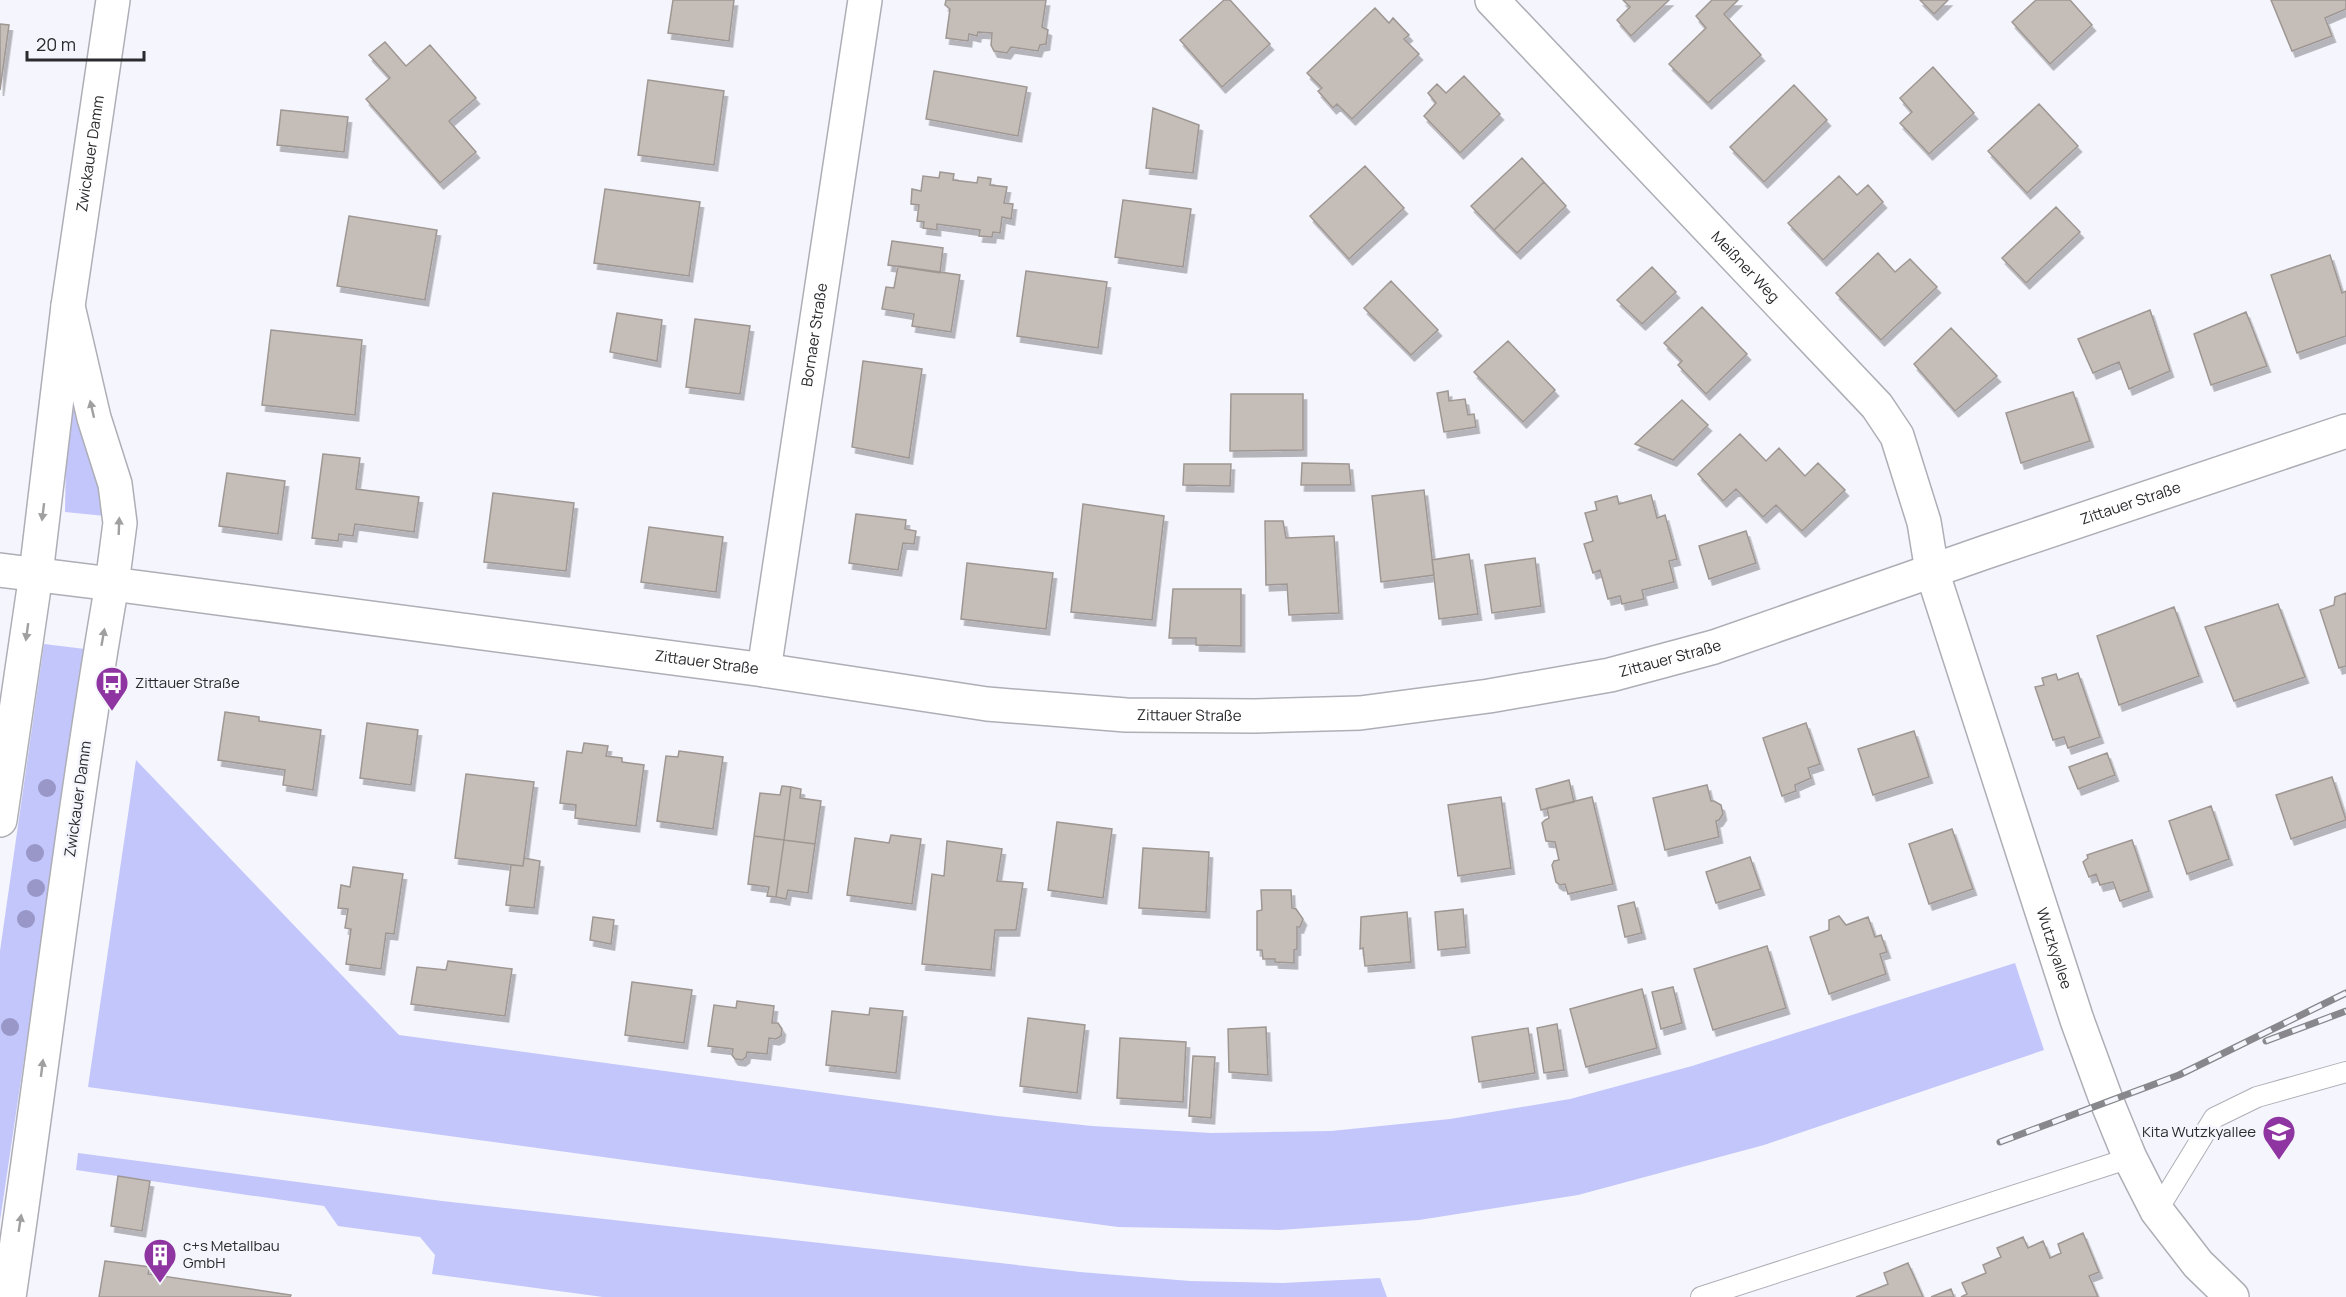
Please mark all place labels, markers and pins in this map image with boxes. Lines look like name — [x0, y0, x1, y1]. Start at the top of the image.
bus stop icon: Zittauer Straße — [94, 665, 130, 712]
place label: Zittauer Straße — [135, 672, 240, 693]
school or university icon: Kita Wutzkyallee — [2261, 1114, 2297, 1161]
place label: Kita Wutzkyallee — [2142, 1121, 2256, 1142]
place label: c+s Metallbau GmbH — [183, 1235, 280, 1273]
building icon: c+s Metallbau GmbH — [142, 1237, 178, 1284]

